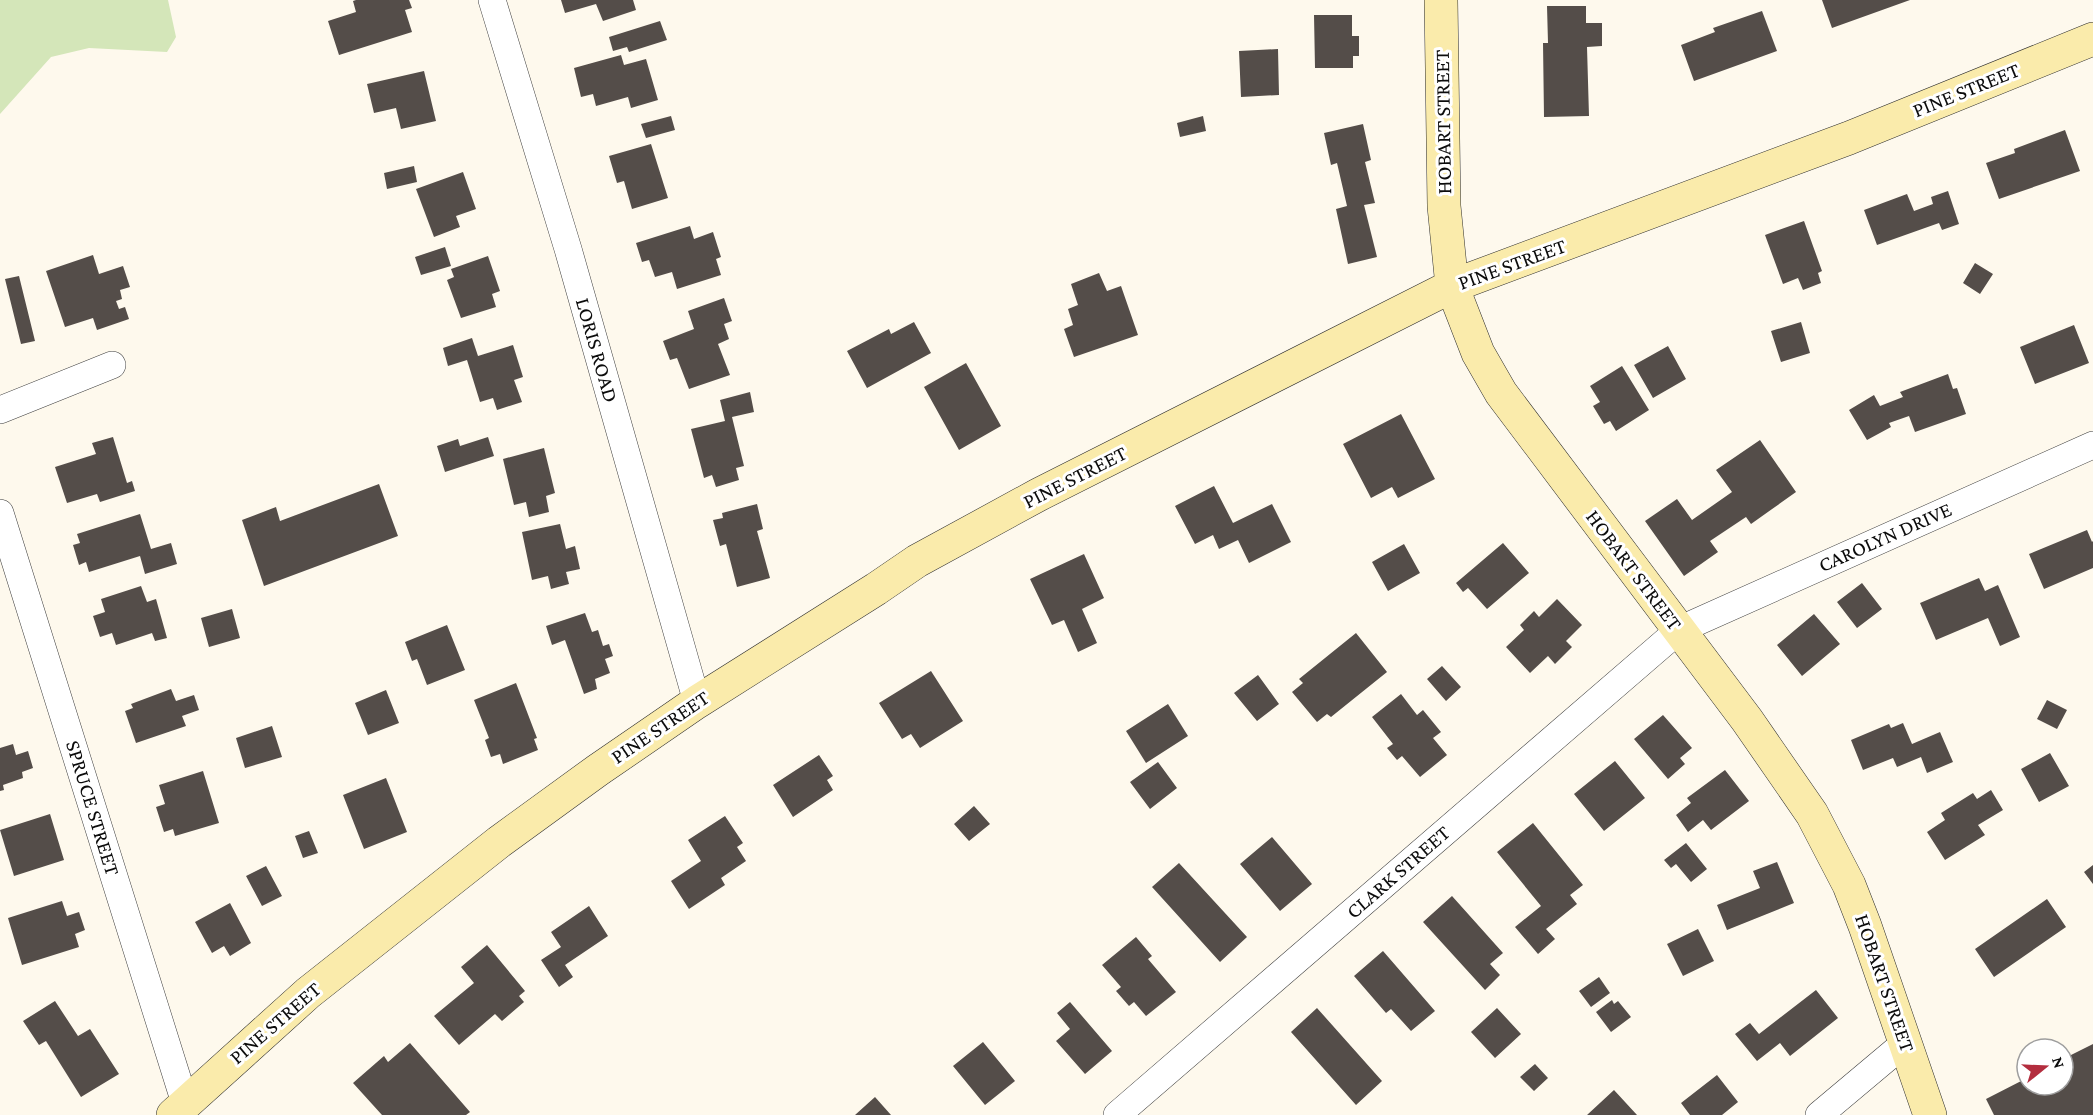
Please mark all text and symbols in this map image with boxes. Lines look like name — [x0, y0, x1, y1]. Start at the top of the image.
street label: HOBART STREET — [1430, 49, 1456, 195]
street label: PINE STREET — [1909, 57, 2023, 122]
street label: PINE STREET — [1455, 233, 1570, 295]
street label: LORIS ROAD — [571, 295, 623, 405]
street label: PINE STREET — [1019, 440, 1131, 513]
street label: CAROLYN DRIVE — [1815, 497, 1955, 577]
street label: HOBART STREET — [1581, 505, 1687, 635]
street label: PINE STREET — [606, 685, 714, 769]
street label: SPRUCE STREET — [61, 738, 125, 879]
street label: CLARK STREET — [1341, 820, 1455, 924]
street label: HOBART STREET — [1850, 911, 1920, 1056]
street label: PINE STREET — [224, 976, 326, 1069]
north arrow — [2015, 1037, 2075, 1097]
text: N — [2049, 1055, 2069, 1070]

